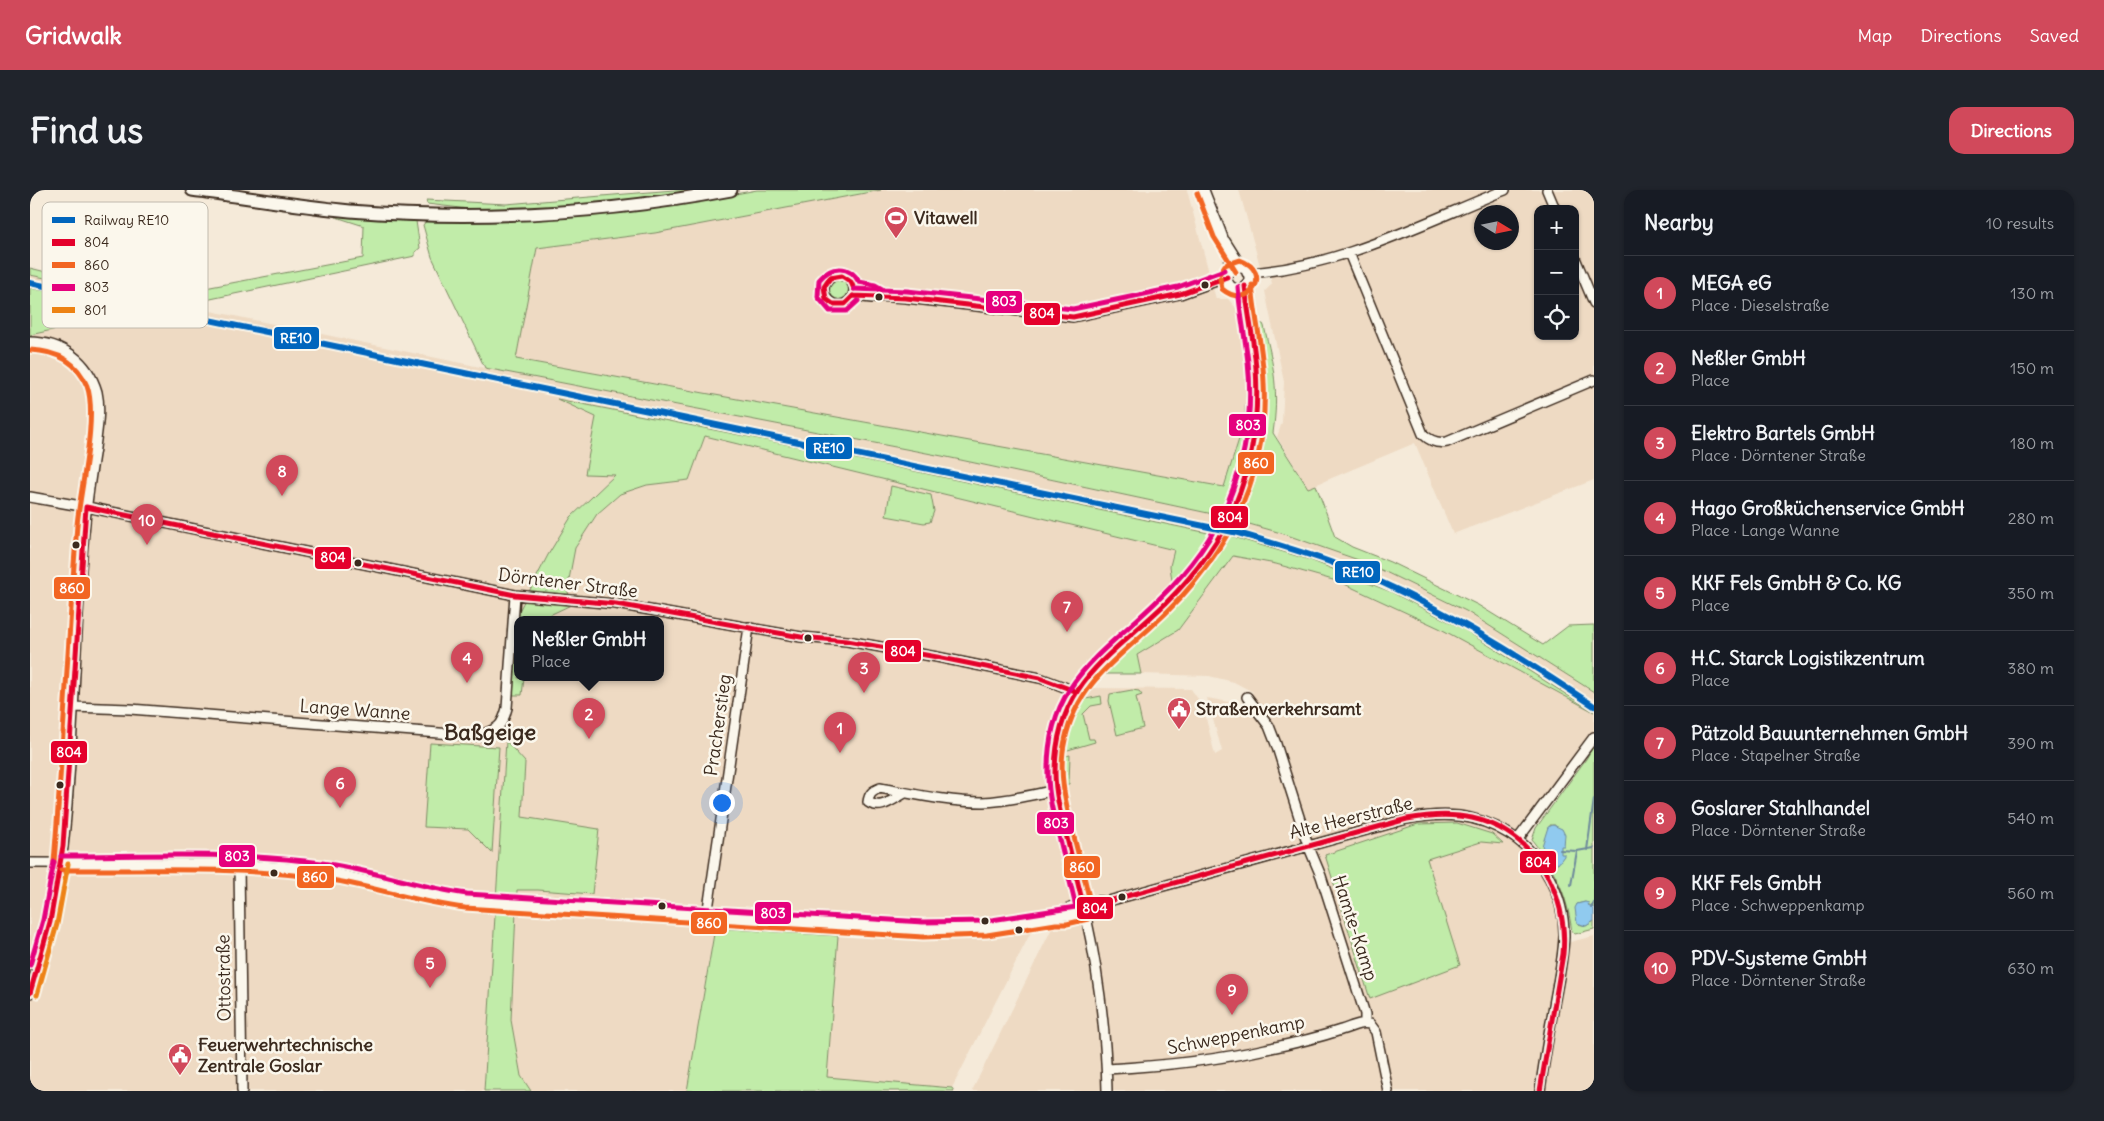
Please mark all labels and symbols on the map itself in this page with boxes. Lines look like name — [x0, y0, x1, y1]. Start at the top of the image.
legend — [42, 202, 208, 328]
sports icon: Vitawell — [883, 205, 909, 239]
north arrow — [1474, 205, 1519, 250]
place label: Vitawell — [914, 206, 978, 229]
text: Railway RE10 — [84, 211, 169, 229]
text: 804 — [84, 233, 109, 251]
text: 860 — [84, 256, 109, 274]
text: 803 — [84, 278, 109, 296]
unlabelled marker — [1200, 280, 1210, 290]
line badge: 803 — [985, 290, 1023, 314]
unlabelled marker — [874, 292, 884, 302]
text: 803 — [991, 292, 1017, 310]
text: 801 — [84, 301, 107, 319]
line badge: 804 — [1023, 302, 1061, 326]
text: 804 — [1029, 304, 1055, 322]
line badge: RE10 — [273, 326, 320, 350]
text: RE10 — [280, 329, 312, 347]
line badge: 803 — [1228, 413, 1267, 437]
text: 803 — [1235, 416, 1261, 434]
line badge: RE10 — [805, 436, 853, 460]
text: RE10 — [813, 439, 845, 457]
line badge: 860 — [1237, 451, 1275, 475]
text: 860 — [1243, 454, 1269, 472]
pin: 8 — [266, 455, 298, 496]
pin: 10 — [131, 504, 163, 545]
line badge: 804 — [1210, 505, 1249, 529]
text: 804 — [1217, 508, 1243, 526]
unlabelled marker — [71, 540, 81, 550]
line badge: 804 — [314, 546, 352, 570]
text: 804 — [320, 548, 346, 566]
unlabelled marker — [353, 558, 363, 568]
line badge: RE10 — [1334, 560, 1381, 584]
street label: Dörntener Straße — [497, 563, 639, 602]
text: RE10 — [1342, 563, 1374, 581]
line badge: 860 — [53, 576, 91, 600]
text: 860 — [59, 579, 85, 597]
pin: 7 — [1051, 591, 1083, 632]
unlabelled marker — [803, 633, 813, 643]
line badge: 804 — [884, 639, 922, 663]
pin: 4 — [451, 642, 483, 683]
text: 804 — [890, 642, 916, 660]
pin: 3 — [848, 652, 880, 693]
street label: Pracherstieg — [699, 672, 736, 777]
street label: Lange Wanne — [299, 694, 411, 725]
public building icon: Straßenverkehrsamt — [1166, 696, 1192, 730]
place label: Straßenverkehrsamt — [1196, 697, 1362, 720]
pin: 2 — [573, 698, 605, 739]
pin: 1 — [824, 712, 856, 753]
district label: Baßgeige — [444, 718, 536, 746]
line badge: 804 — [50, 740, 88, 764]
text: 804 — [56, 743, 82, 761]
pin: 6 — [324, 767, 356, 808]
unlabelled marker — [55, 780, 65, 790]
your location — [709, 790, 735, 816]
street label: Alte Heerstraße — [1287, 791, 1415, 844]
line badge: 803 — [1036, 811, 1075, 835]
text: 803 — [1043, 814, 1069, 832]
line badge: 803 — [218, 844, 256, 868]
text: 803 — [224, 847, 250, 865]
line badge: 804 — [1519, 850, 1557, 874]
text: 804 — [1525, 853, 1551, 871]
line badge: 860 — [1063, 855, 1101, 879]
text: 860 — [1069, 858, 1095, 876]
line badge: 860 — [296, 865, 335, 889]
unlabelled marker — [269, 868, 279, 878]
text: 860 — [302, 868, 328, 886]
street label: Hamte-Kamp — [1328, 872, 1383, 983]
unlabelled marker — [1117, 892, 1127, 902]
line badge: 804 — [1076, 896, 1114, 920]
text: 804 — [1082, 899, 1108, 917]
unlabelled marker — [657, 901, 667, 911]
line badge: 803 — [754, 901, 792, 925]
text: 803 — [760, 904, 786, 922]
line badge: 860 — [690, 911, 728, 935]
text: 860 — [696, 914, 722, 932]
unlabelled marker — [980, 916, 990, 926]
unlabelled marker — [1014, 925, 1024, 935]
street label: Ottostraße — [211, 934, 236, 1022]
pin: 5 — [414, 947, 446, 988]
pin: 9 — [1216, 974, 1248, 1015]
street label: Schweppenkamp — [1165, 1010, 1306, 1059]
place label: Feuerwehrtechnische Zentrale Goslar — [198, 1033, 373, 1077]
public building icon: Feuerwehrtechnische Zentrale Goslar — [167, 1042, 193, 1076]

